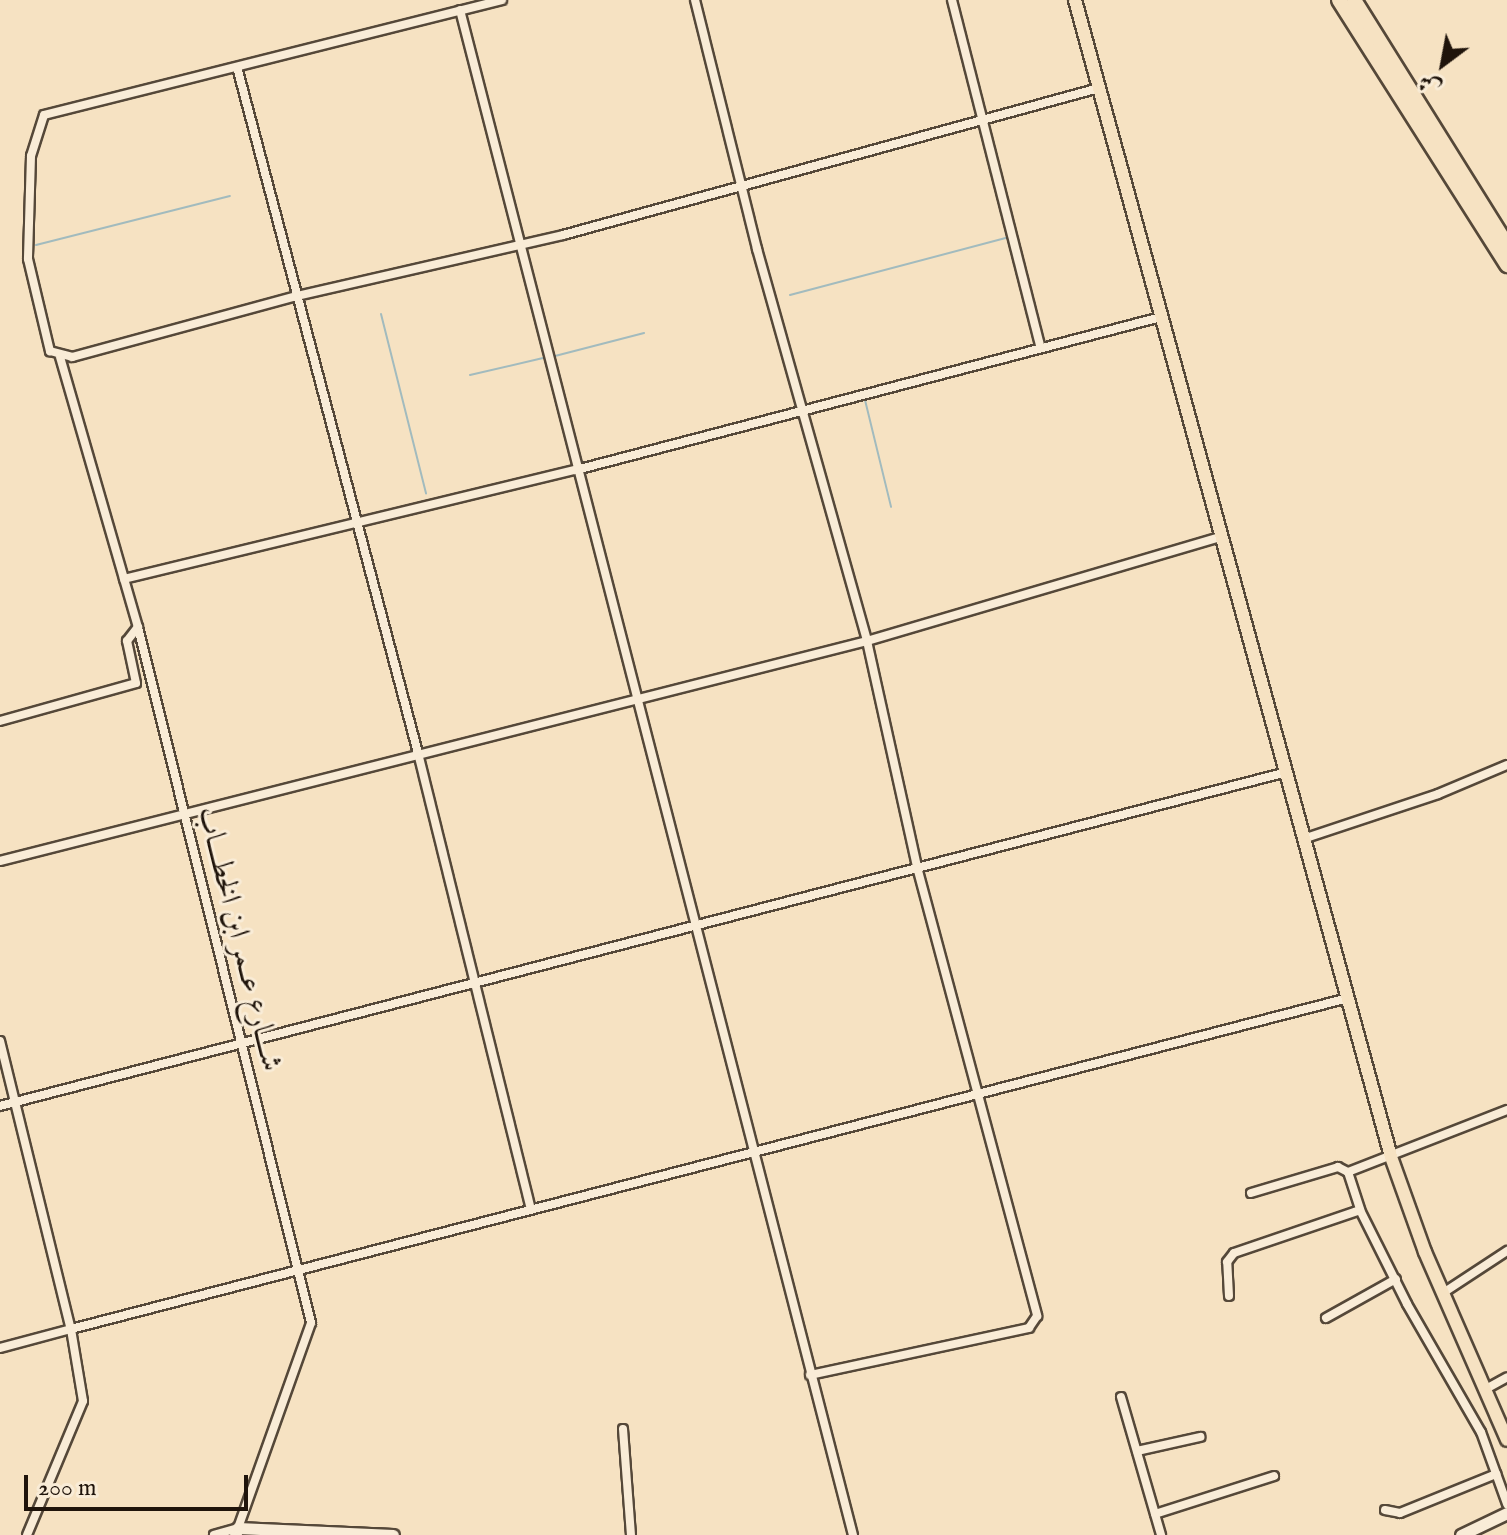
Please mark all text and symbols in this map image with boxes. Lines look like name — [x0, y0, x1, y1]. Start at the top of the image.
north arrow — [1403, 24, 1483, 104]
text: ش — [1414, 67, 1447, 102]
street label: شــــارع عــمر ابن الخطــــاب — [189, 803, 289, 1075]
scale bar — [28, 1459, 252, 1509]
text: 200 m — [38, 1473, 97, 1504]

